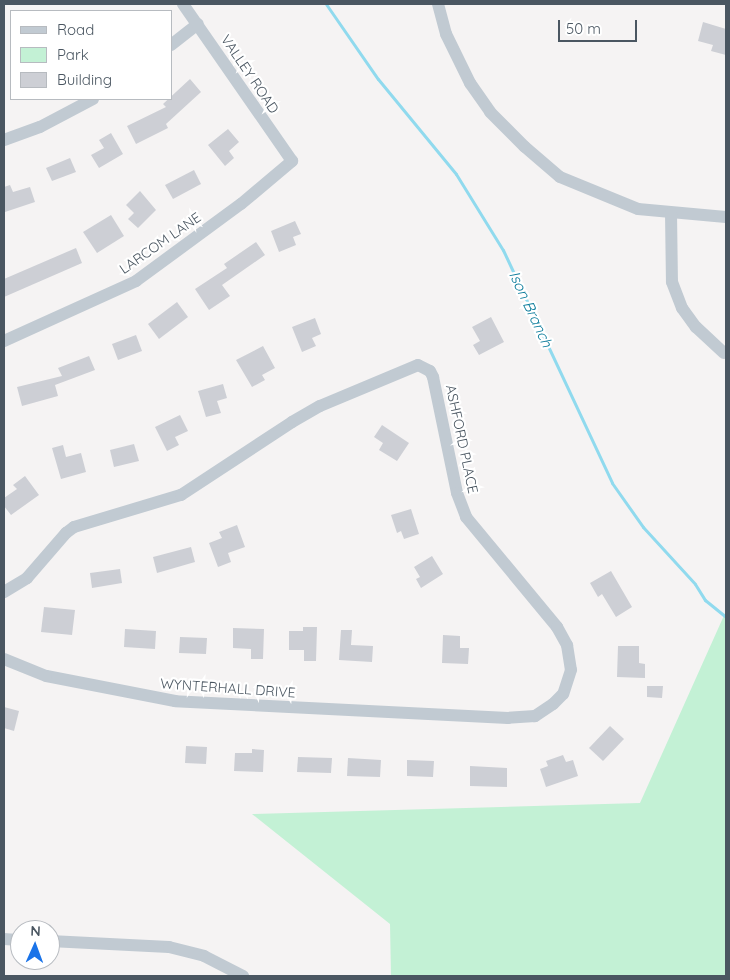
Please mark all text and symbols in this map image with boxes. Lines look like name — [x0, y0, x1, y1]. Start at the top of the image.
legend — [10, 10, 172, 100]
scale bar — [560, 10, 639, 42]
text: 50 m — [566, 19, 601, 38]
text: Road — [57, 20, 94, 39]
street label: VALLEY ROAD — [217, 31, 283, 117]
text: Park — [57, 45, 89, 64]
text: Building — [57, 70, 112, 89]
street label: LARCOM LANE — [116, 209, 204, 277]
water label: Ison Branch — [506, 268, 556, 350]
street label: ASHFORD PLACE — [442, 383, 482, 495]
street label: WYNTERHALL DRIVE — [160, 675, 296, 701]
north arrow — [10, 920, 60, 970]
text: N — [30, 922, 41, 940]

